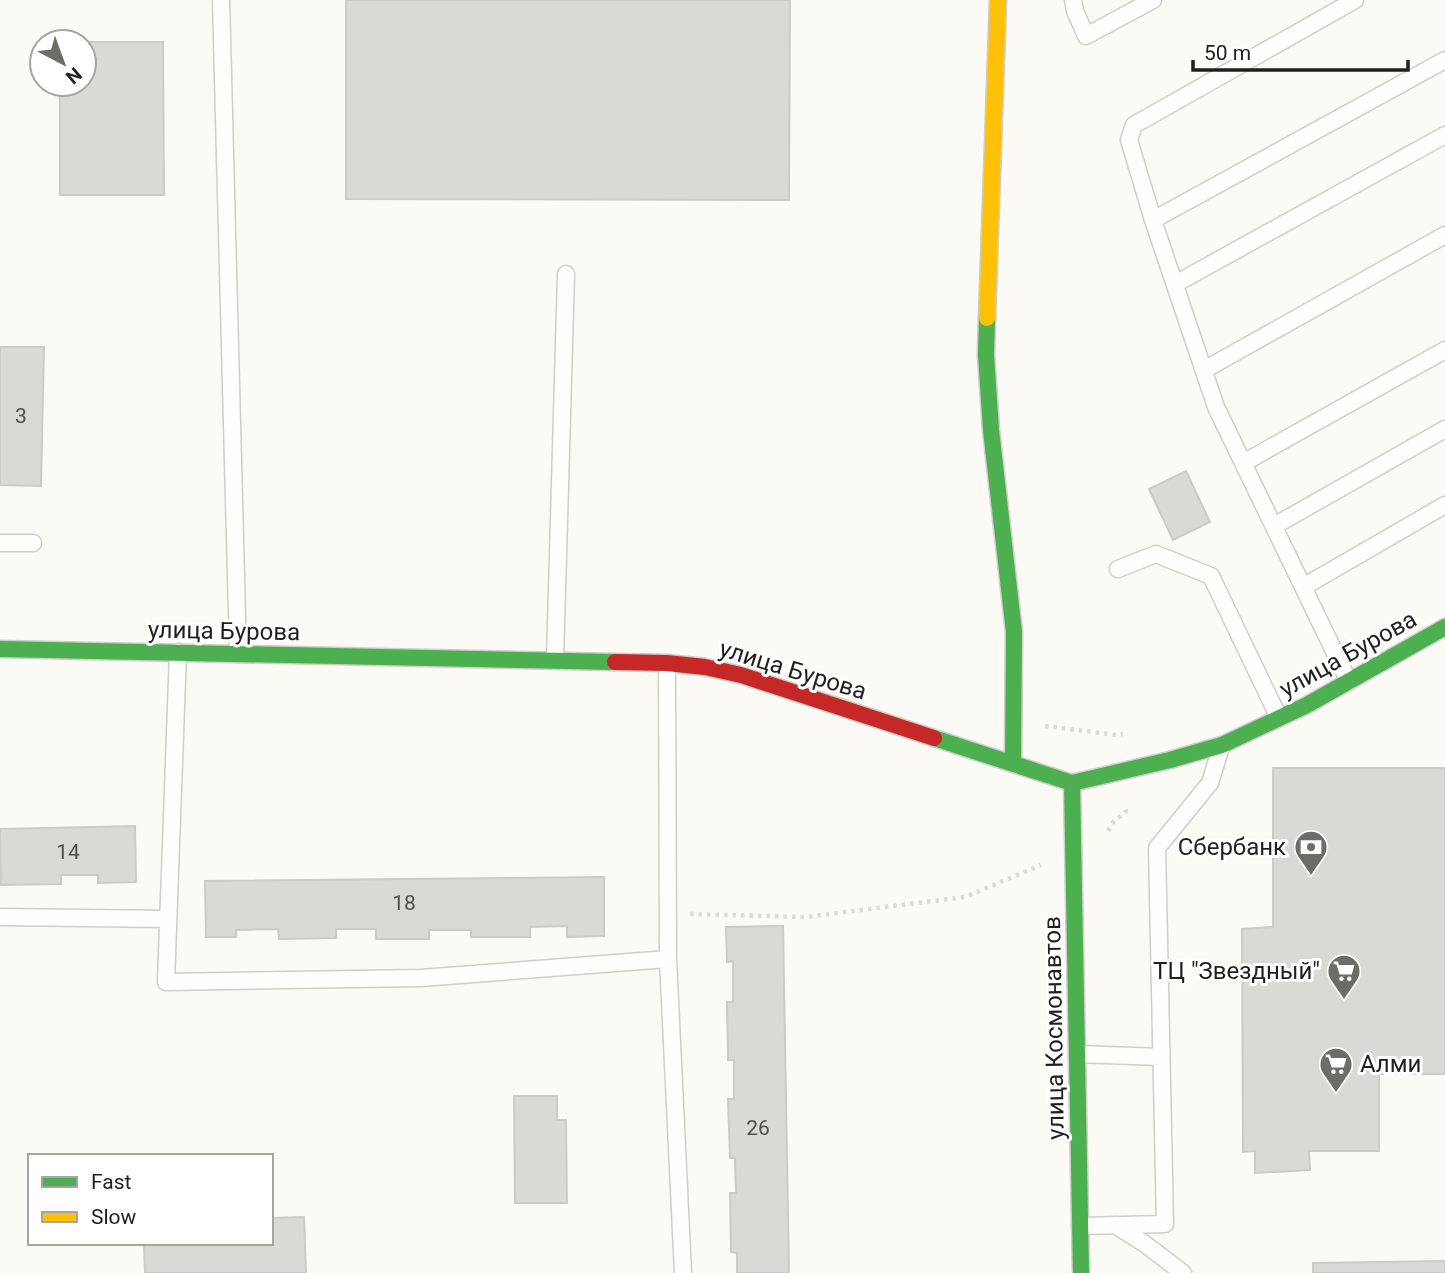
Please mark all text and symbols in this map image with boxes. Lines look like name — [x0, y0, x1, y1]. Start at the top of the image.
north arrow — [28, 28, 98, 98]
scale bar — [1193, 28, 1408, 72]
text: 50 m — [1204, 41, 1251, 65]
text: N — [61, 62, 86, 89]
house number: 3 — [15, 404, 27, 428]
street label: улица Бурова — [1275, 605, 1421, 703]
street label: улица Бурова — [148, 616, 300, 646]
street label: улица Бурова — [716, 634, 870, 706]
bank icon: Сбербанк — [1292, 828, 1330, 877]
place label: Сбербанк — [1178, 833, 1286, 861]
house number: 14 — [56, 840, 80, 864]
house number: 18 — [392, 891, 416, 915]
street label: улица Космонавтов — [1038, 916, 1070, 1140]
supermarket icon: ТЦ "Звездный" — [1325, 952, 1363, 1001]
place label: ТЦ "Звездный" — [1153, 957, 1320, 985]
supermarket icon: Алми — [1317, 1045, 1355, 1094]
place label: Алми — [1360, 1050, 1421, 1078]
house number: 26 — [746, 1116, 770, 1140]
legend — [28, 1154, 273, 1245]
text: Fast — [91, 1170, 132, 1194]
text: Slow — [91, 1205, 137, 1229]

